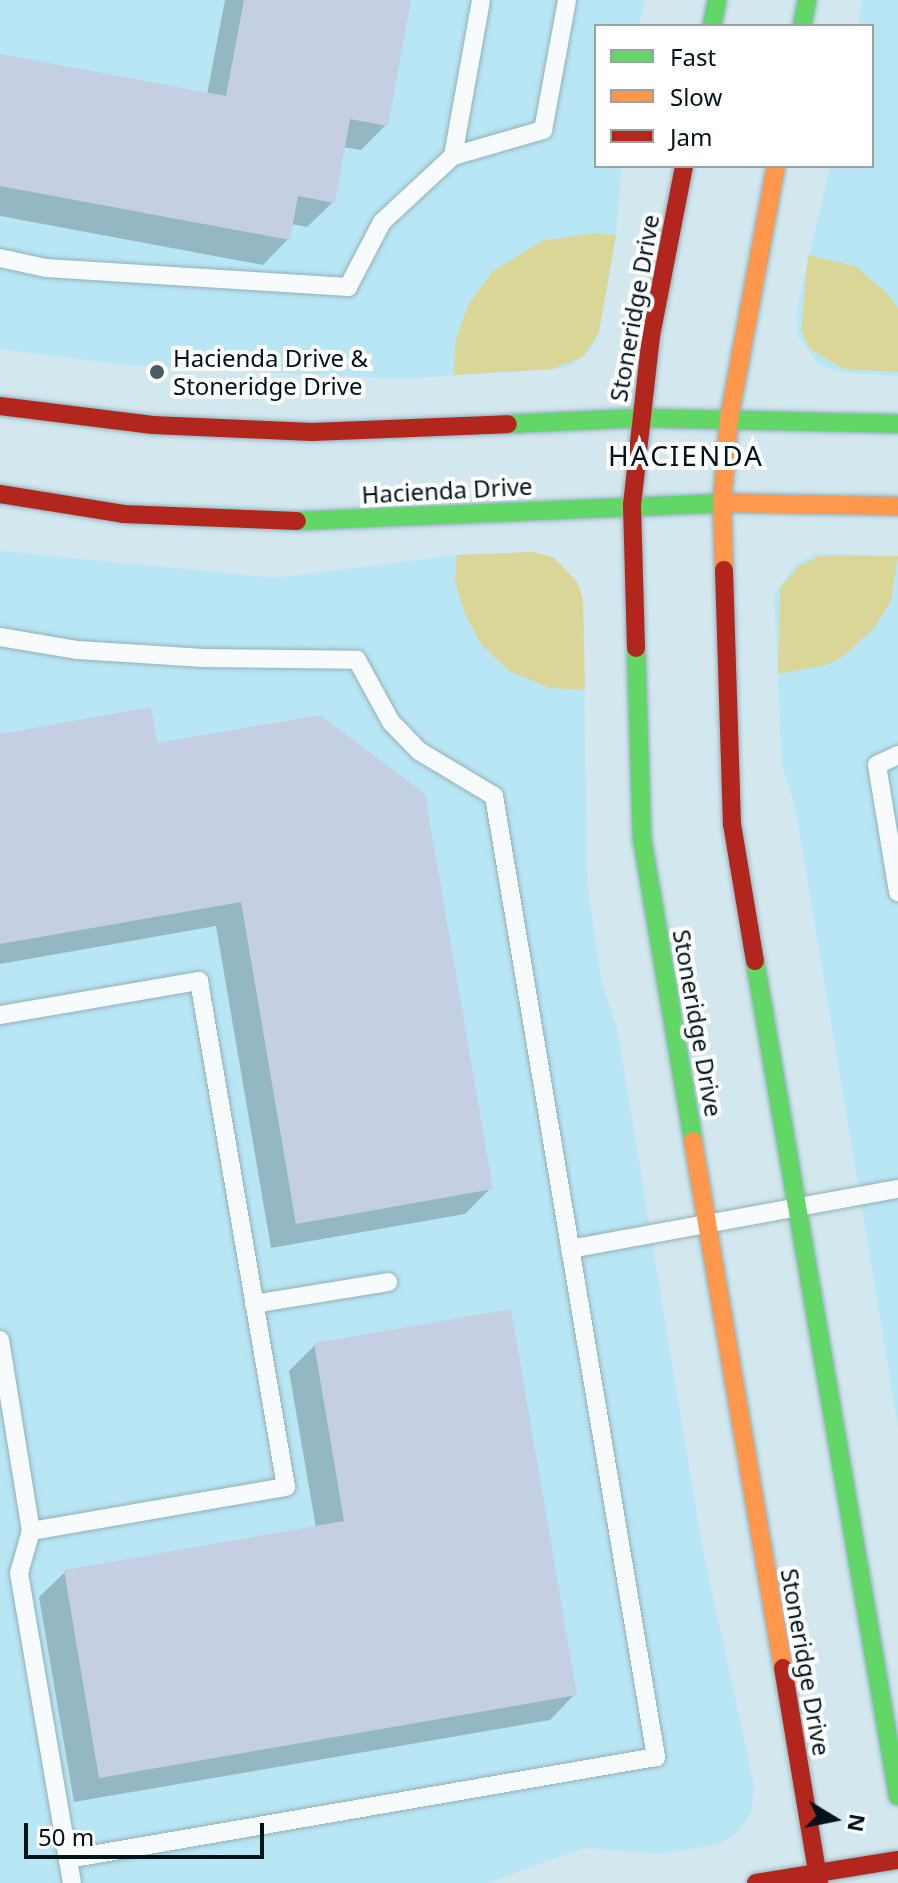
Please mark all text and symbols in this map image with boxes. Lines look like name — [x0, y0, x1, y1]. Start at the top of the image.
legend — [594, 24, 874, 168]
text: Fast — [670, 40, 716, 73]
text: Slow — [670, 80, 722, 113]
text: Jam — [670, 120, 712, 153]
street label: Stoneridge Drive — [603, 212, 665, 404]
place label: Hacienda Drive & Stoneridge Drive — [173, 344, 368, 400]
marker: Hacienda Drive & Stoneridge Drive — [148, 363, 166, 381]
district label: HACIENDA — [608, 438, 764, 472]
street label: Hacienda Drive — [361, 471, 533, 509]
street label: Stoneridge Drive — [667, 927, 729, 1119]
street label: Stoneridge Drive — [775, 1566, 837, 1758]
north arrow — [794, 1779, 874, 1859]
scale bar — [28, 1807, 268, 1857]
text: N — [841, 1812, 874, 1835]
text: 50 m — [38, 1820, 94, 1853]

